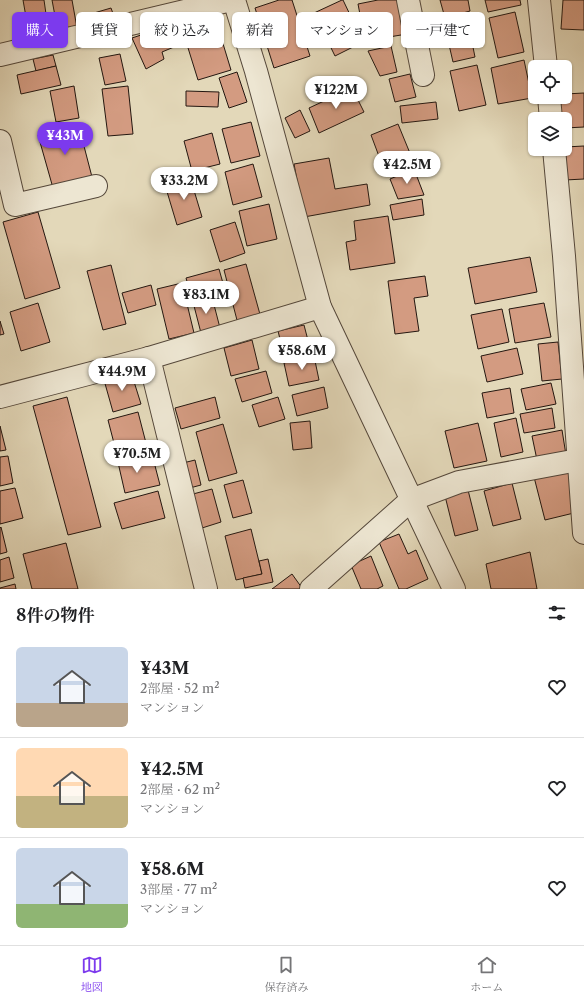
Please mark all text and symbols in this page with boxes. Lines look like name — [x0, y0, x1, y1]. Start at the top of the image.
chip: 購入 — [12, 12, 68, 48]
chip: 賃貸 — [76, 12, 132, 48]
chip: 絞り込み — [140, 12, 224, 48]
chip: 新着 — [232, 12, 288, 48]
chip: マンション — [296, 12, 393, 48]
chip: 一戸建て — [401, 12, 485, 48]
map controls — [528, 60, 572, 156]
button: locate — [528, 60, 572, 104]
pin: ¥122M — [308, 76, 364, 110]
text: ¥122M — [314, 81, 358, 97]
button: layers — [528, 112, 572, 156]
pin: ¥43M — [41, 122, 89, 156]
text: ¥43M — [46, 127, 84, 143]
pin: ¥42.5M — [374, 151, 440, 185]
text: ¥42.5M — [383, 156, 431, 172]
pin: ¥33.2M — [151, 167, 217, 201]
text: ¥33.2M — [160, 172, 208, 188]
pin: ¥83.1M — [173, 281, 239, 315]
text: ¥83.1M — [182, 286, 230, 302]
pin: ¥58.6M — [269, 337, 335, 371]
text: ¥58.6M — [277, 342, 327, 358]
pin: ¥44.9M — [89, 358, 155, 392]
text: ¥44.9M — [97, 363, 147, 379]
pin: ¥70.5M — [104, 440, 170, 474]
text: ¥70.5M — [113, 445, 161, 461]
icon: filters — [546, 602, 568, 624]
text: 8件の物件 — [16, 605, 94, 625]
text: ¥43M — [140, 658, 189, 678]
icon: home — [48, 663, 96, 711]
icon: heart — [546, 676, 568, 698]
text: 2部屋 · 52 m² — [140, 680, 219, 696]
text: マンション — [140, 699, 204, 715]
text: ¥42.5M — [140, 759, 204, 779]
icon: home — [48, 764, 96, 812]
icon: heart — [546, 777, 568, 799]
text: 2部屋 · 62 m² — [140, 781, 220, 797]
text: マンション — [140, 800, 204, 816]
text: ¥58.6M — [140, 859, 204, 879]
icon: home — [48, 864, 96, 912]
icon: heart — [546, 877, 568, 899]
text: 3部屋 · 77 m² — [140, 881, 217, 897]
text: マンション — [140, 900, 204, 916]
tab: 地図 — [81, 954, 103, 994]
tab: 保存済み — [264, 954, 308, 994]
tab: ホーム — [470, 954, 503, 994]

